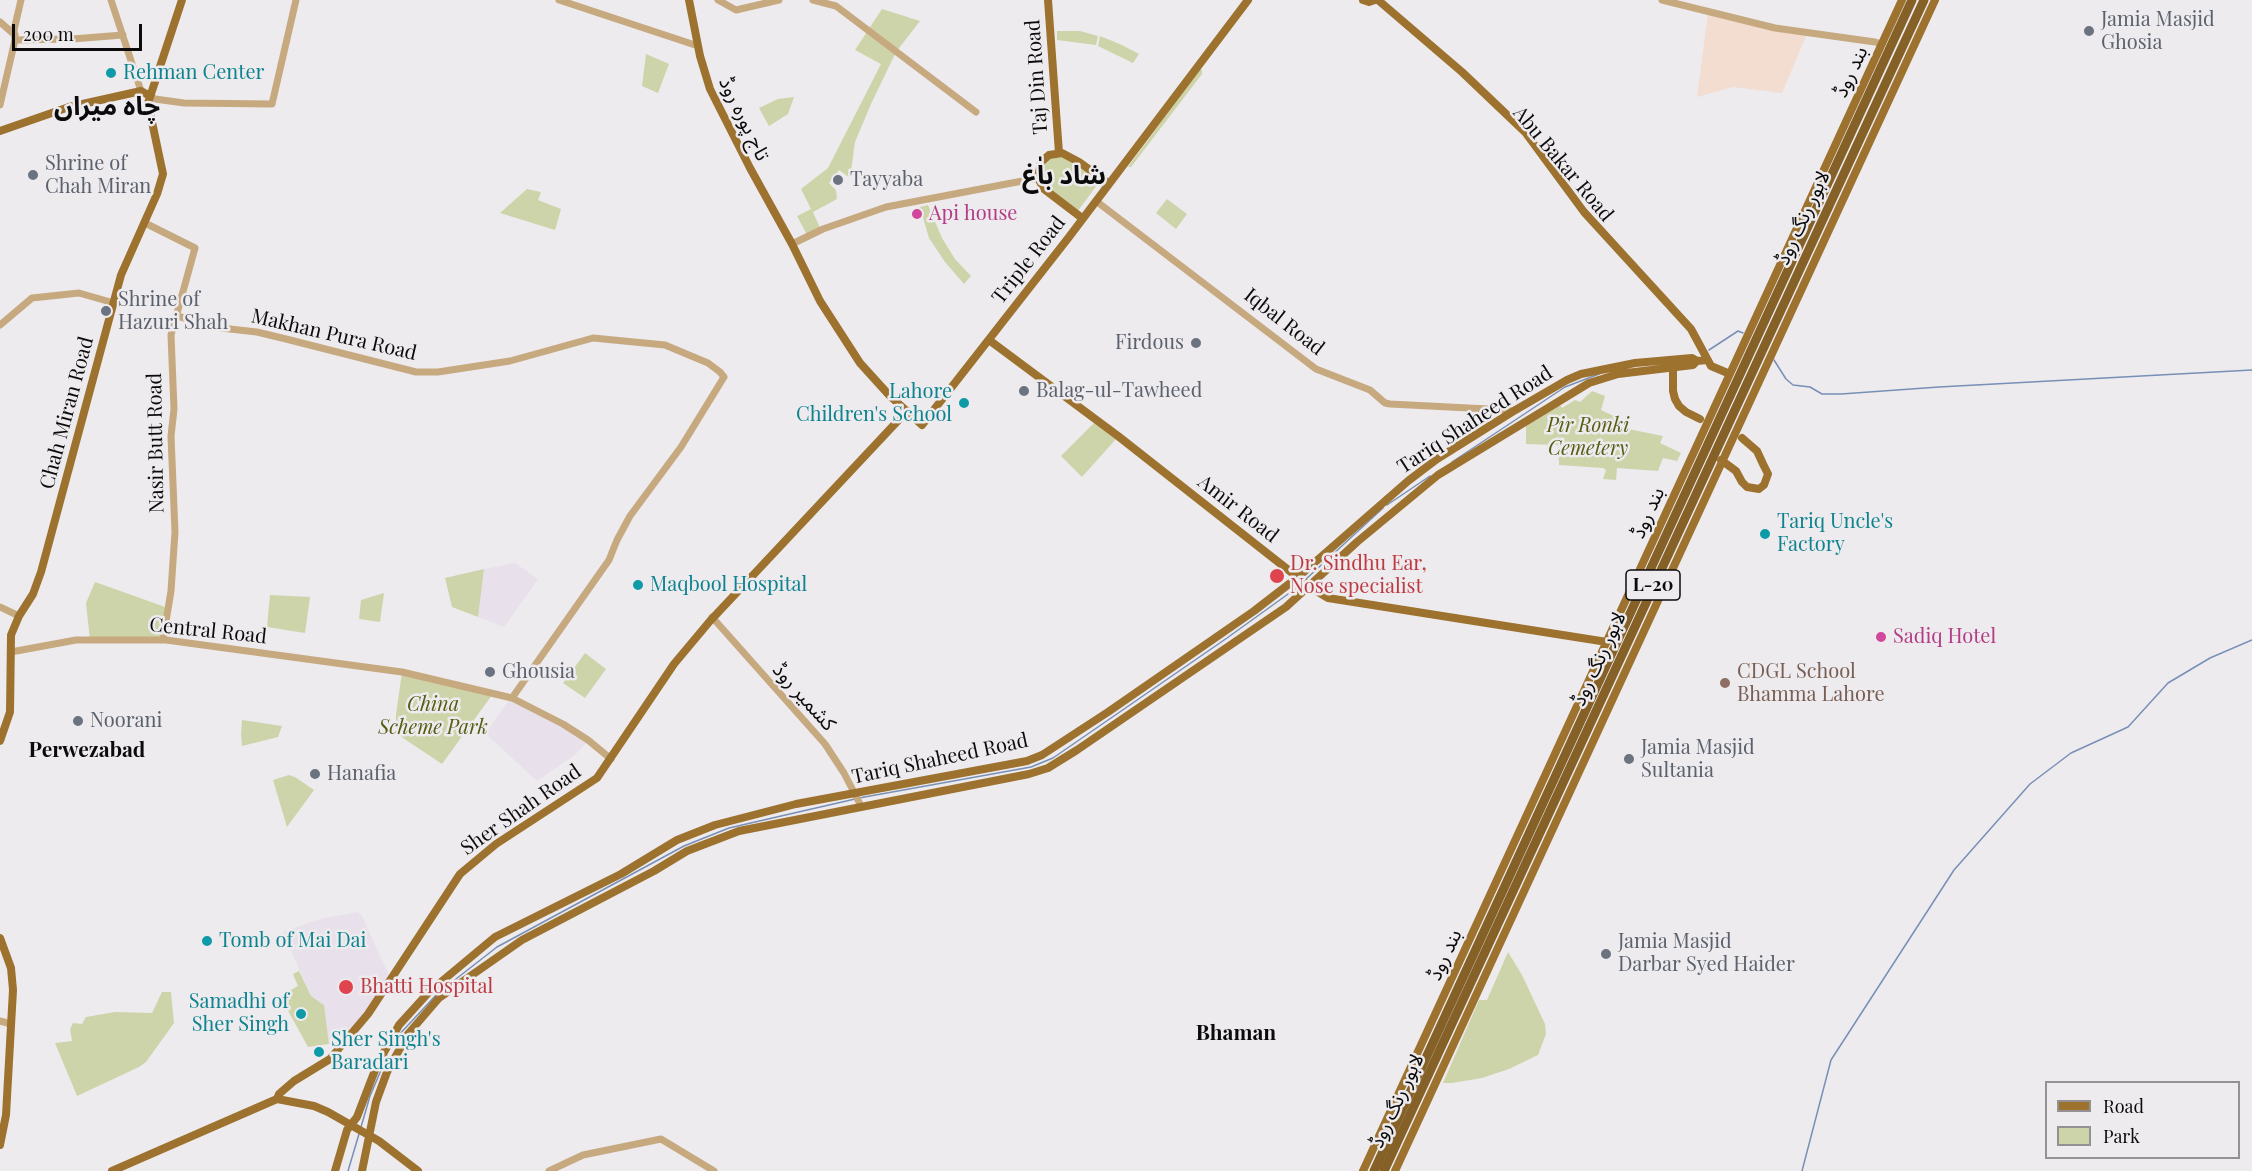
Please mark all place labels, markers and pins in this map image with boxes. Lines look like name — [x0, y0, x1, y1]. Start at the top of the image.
place label: Jamia Masjid Ghosia — [2101, 8, 2215, 55]
marker: Jamia Masjid Ghosia — [2082, 24, 2096, 38]
place label: Rehman Center — [123, 61, 264, 85]
marker: Rehman Center — [104, 66, 118, 80]
place label: Shrine of Chah Miran — [45, 152, 151, 199]
marker: Shrine of Chah Miran — [26, 168, 40, 182]
place label: Tayyaba — [850, 168, 923, 192]
marker: Tayyaba — [831, 173, 845, 187]
place label: Api house — [929, 202, 1017, 226]
marker: Api house — [910, 207, 924, 221]
place label: Shrine of Hazuri Shah — [118, 288, 228, 335]
marker: Shrine of Hazuri Shah — [99, 304, 113, 318]
place label: Firdous — [1115, 331, 1184, 355]
marker: Firdous — [1189, 336, 1203, 350]
place label: Balag-ul-Tawheed — [1036, 379, 1202, 403]
place label: Lahore Children's School — [796, 380, 952, 427]
marker: Balag-ul-Tawheed — [1017, 384, 1031, 398]
marker: Lahore Children's School — [957, 396, 971, 410]
place label: Tariq Uncle's Factory — [1777, 510, 1893, 557]
marker: Tariq Uncle's Factory — [1758, 527, 1772, 541]
place label: Dr. Sindhu Ear, Nose specialist — [1290, 552, 1427, 599]
marker: Dr. Sindhu Ear, Nose specialist — [1268, 567, 1286, 585]
place label: Maqbool Hospital — [650, 573, 807, 597]
marker: Maqbool Hospital — [631, 578, 645, 592]
place label: Sadiq Hotel — [1893, 625, 1996, 649]
marker: Sadiq Hotel — [1874, 630, 1888, 644]
place label: Ghousia — [502, 660, 575, 684]
place label: CDGL School Bhamma Lahore — [1737, 660, 1885, 707]
marker: Ghousia — [483, 665, 497, 679]
marker: CDGL School Bhamma Lahore — [1718, 676, 1732, 690]
place label: Noorani — [90, 709, 162, 733]
marker: Noorani — [71, 714, 85, 728]
place label: Jamia Masjid Sultania — [1641, 736, 1755, 783]
marker: Jamia Masjid Sultania — [1622, 752, 1636, 766]
place label: Hanafia — [327, 762, 396, 786]
marker: Hanafia — [308, 767, 322, 781]
place label: Tomb of Mai Dai — [219, 929, 366, 953]
place label: Jamia Masjid Darbar Syed Haider — [1618, 930, 1795, 977]
marker: Tomb of Mai Dai — [200, 934, 214, 948]
marker: Jamia Masjid Darbar Syed Haider — [1599, 947, 1613, 961]
place label: Bhatti Hospital — [360, 975, 493, 999]
marker: Bhatti Hospital — [337, 978, 355, 996]
place label: Samadhi of Sher Singh — [189, 990, 289, 1037]
marker: Samadhi of Sher Singh — [294, 1007, 308, 1021]
place label: Sher Singh's Baradari — [331, 1028, 441, 1075]
marker: Sher Singh's Baradari — [312, 1045, 326, 1059]

